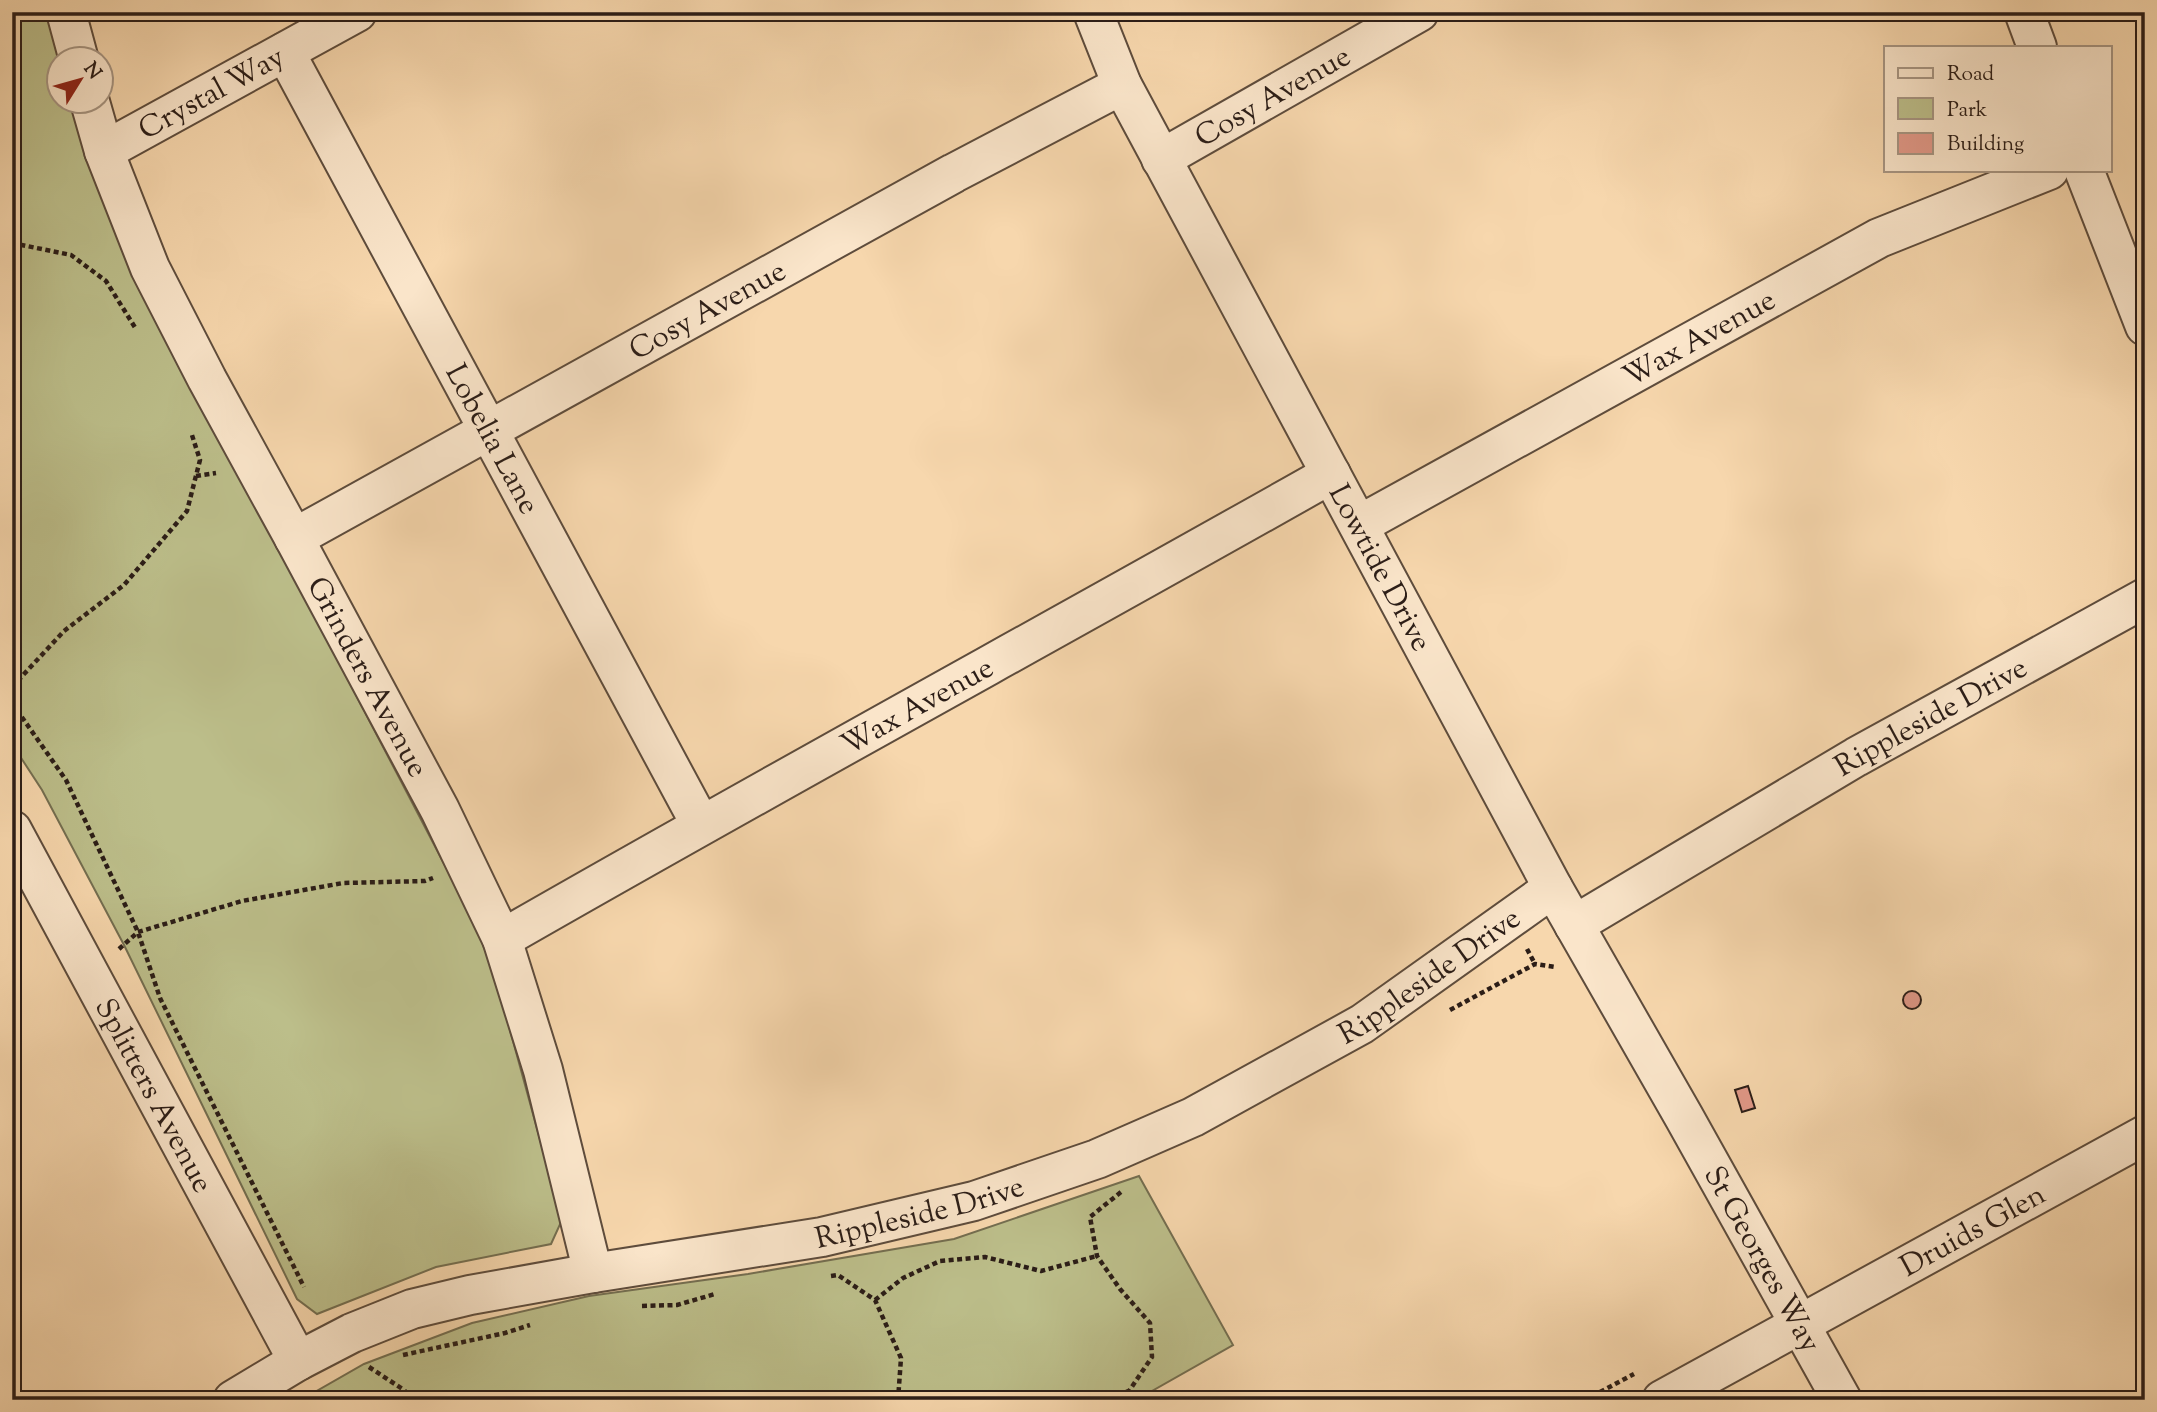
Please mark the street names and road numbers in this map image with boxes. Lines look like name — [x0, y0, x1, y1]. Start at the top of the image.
street label: Cosy Avenue — [1188, 36, 1359, 159]
street label: Crystal Way — [131, 37, 293, 152]
street label: Cosy Avenue — [622, 251, 794, 372]
street label: Wax Avenue — [1616, 280, 1784, 399]
street label: Lobelia Lane — [433, 357, 549, 523]
street label: Lowtide Drive — [1316, 477, 1441, 660]
street label: Grinders Avenue — [295, 570, 438, 786]
street label: Wax Avenue — [834, 648, 1002, 767]
street label: Rippleside Drive — [1827, 648, 2036, 789]
street label: Rippleside Drive — [1331, 899, 1530, 1057]
street label: Splitters Avenue — [83, 991, 223, 1201]
street label: St Georges Way — [1692, 1159, 1830, 1361]
street label: Rippleside Drive — [811, 1166, 1030, 1262]
street label: Druids Glen — [1893, 1174, 2054, 1289]

